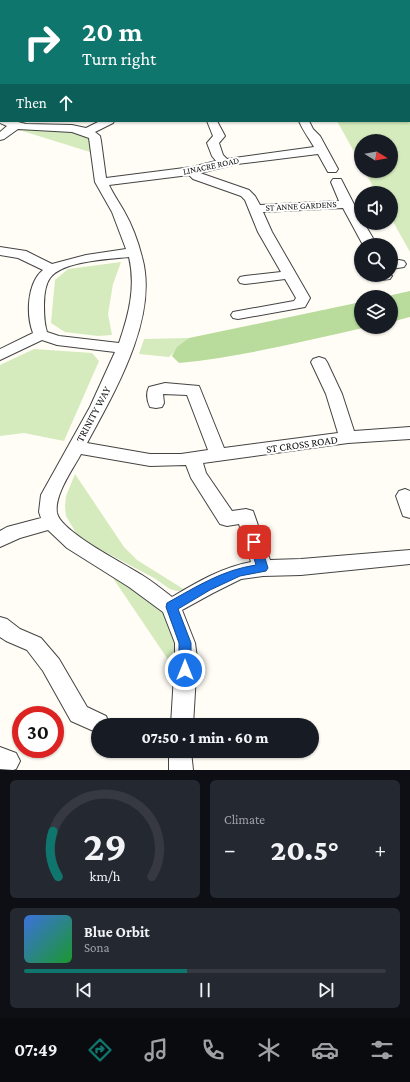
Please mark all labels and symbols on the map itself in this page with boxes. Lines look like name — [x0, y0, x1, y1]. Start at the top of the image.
north arrow — [354, 134, 398, 178]
street label: LINACRE ROAD — [182, 155, 240, 177]
street label: ST ANNE GARDENS — [265, 199, 337, 213]
street label: TRINITY WAY — [73, 384, 113, 444]
street label: ST CROSS ROAD — [265, 433, 339, 455]
pin — [237, 525, 271, 559]
position arrow — [164, 649, 206, 691]
speed limit sign: 30 — [12, 706, 64, 758]

